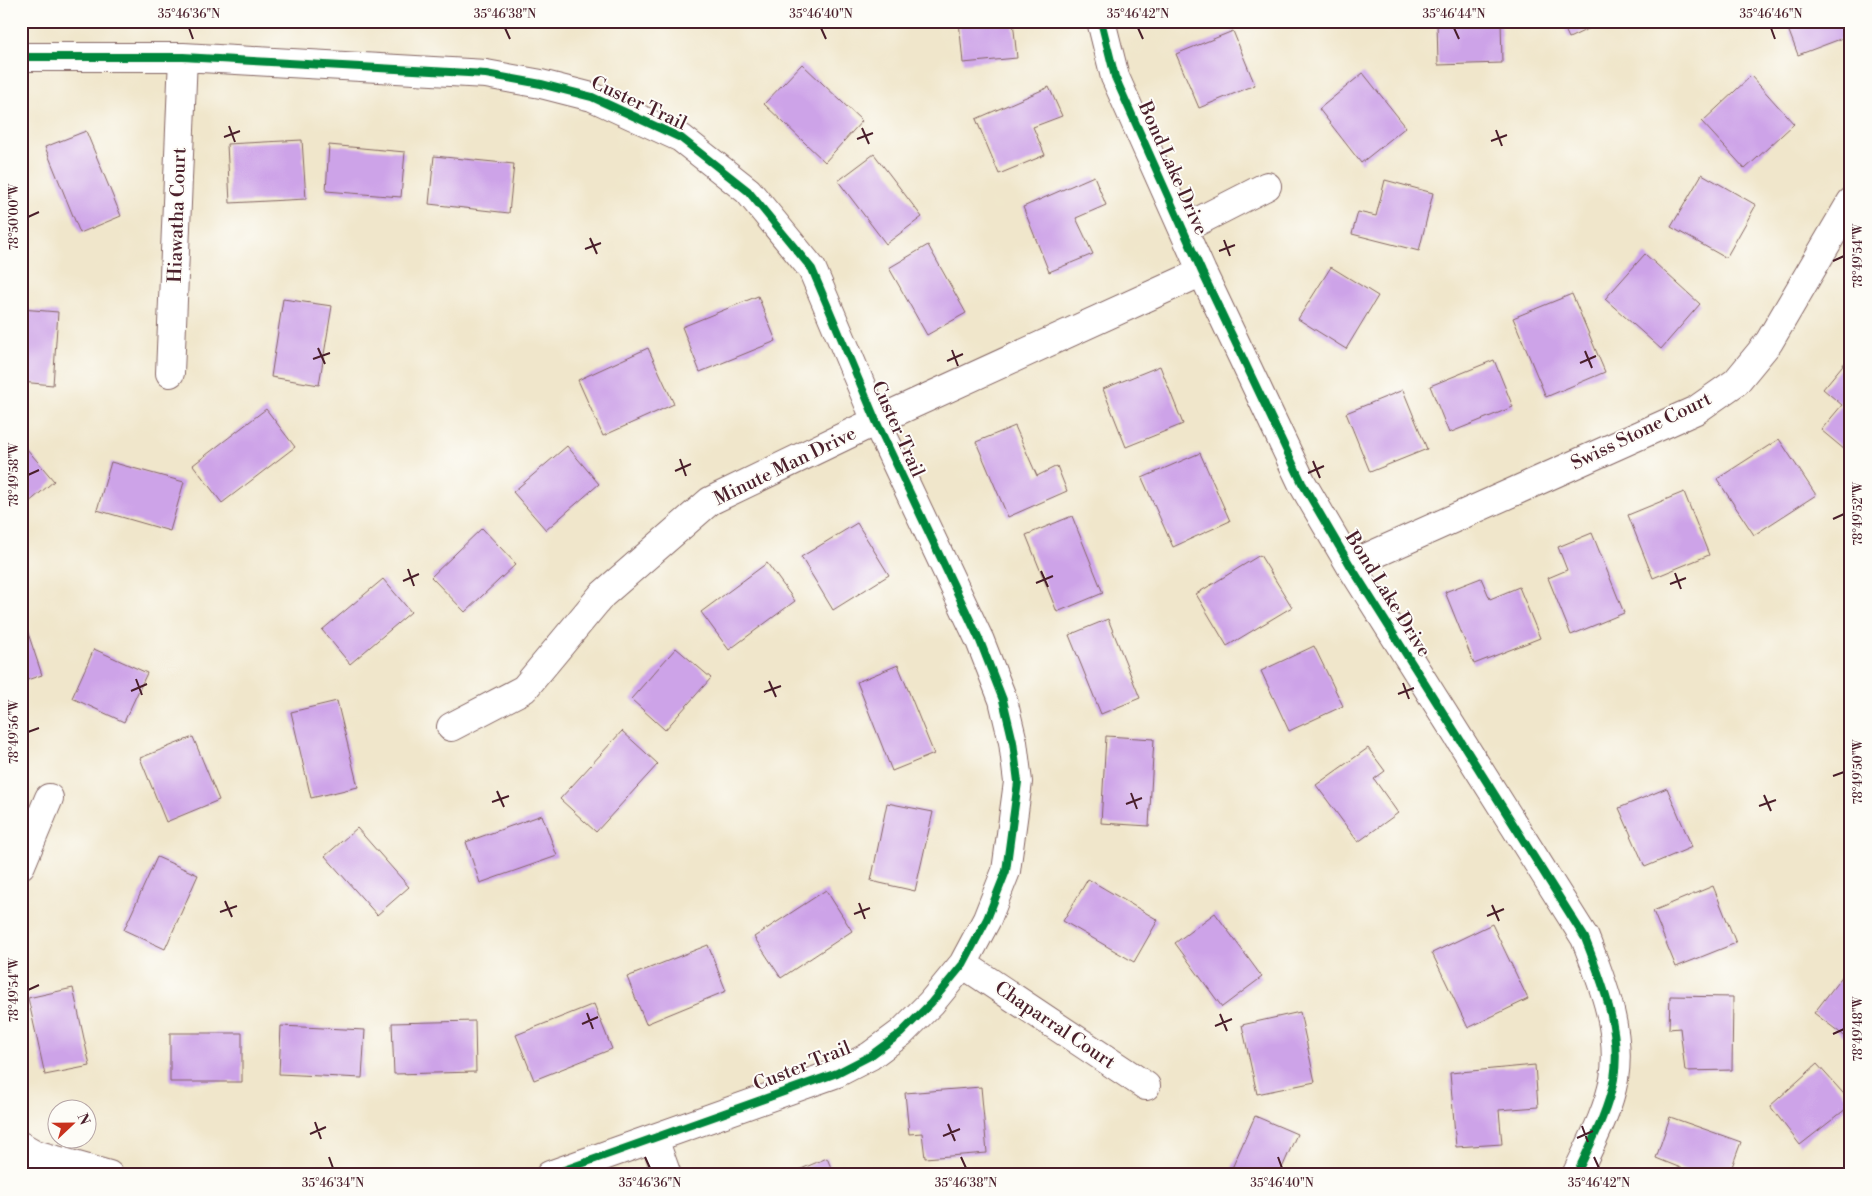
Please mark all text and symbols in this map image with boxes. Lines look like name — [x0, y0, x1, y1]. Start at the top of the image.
text: 35°46'36"N — [158, 7, 220, 22]
text: 35°46'38"N — [474, 7, 536, 22]
text: 35°46'40"N — [789, 7, 853, 22]
text: 35°46'42"N — [1107, 7, 1169, 22]
text: 35°46'44"N — [1423, 7, 1486, 22]
text: 35°46'46"N — [1740, 7, 1802, 22]
street label: Custer Trail — [587, 70, 691, 136]
street label: Bond Lake Drive — [1132, 96, 1213, 239]
street label: Hiawatha Court — [163, 147, 191, 283]
text: 78°50'00"W — [7, 183, 22, 250]
text: 78°49'54"W — [1851, 223, 1866, 288]
street label: Custer Trail — [866, 377, 930, 481]
street label: Swiss Stone Court — [1567, 386, 1715, 475]
street label: Minute Man Drive — [710, 421, 860, 511]
text: 78°49'58"W — [7, 442, 22, 507]
text: 78°49'52"W — [1851, 481, 1866, 546]
street label: Bond Lake Drive — [1339, 526, 1436, 661]
text: 78°49'56"W — [7, 699, 22, 764]
text: 78°49'50"W — [1851, 738, 1866, 804]
text: 78°49'54"W — [7, 957, 22, 1022]
street label: Chaparral Court — [990, 976, 1120, 1074]
text: 78°49'48"W — [1851, 996, 1866, 1061]
street label: Custer Trail — [750, 1035, 855, 1096]
north arrow — [48, 1098, 98, 1148]
text: N — [73, 1111, 94, 1128]
text: 35°46'34"N — [302, 1176, 364, 1191]
text: 35°46'36"N — [619, 1176, 681, 1191]
text: 35°46'38"N — [935, 1176, 997, 1191]
text: 35°46'40"N — [1250, 1176, 1314, 1191]
text: 35°46'42"N — [1568, 1176, 1630, 1191]

